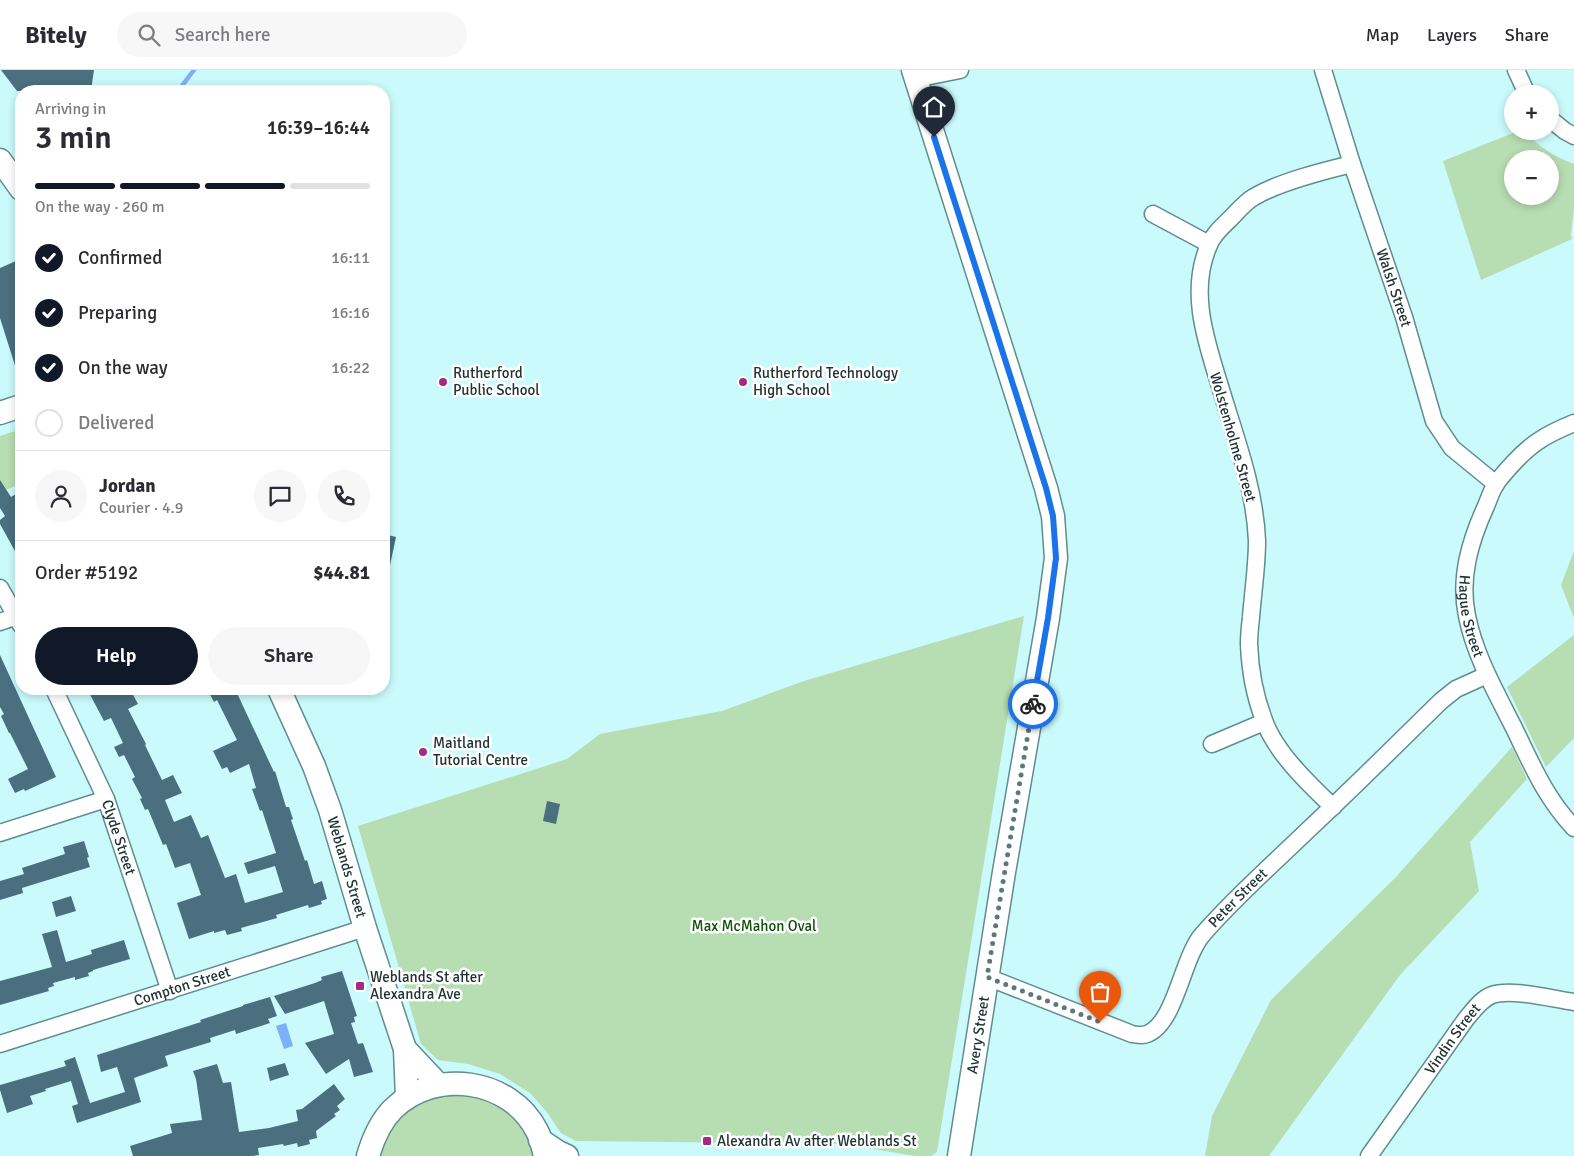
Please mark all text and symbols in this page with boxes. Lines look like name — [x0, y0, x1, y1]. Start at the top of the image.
search box — [117, 12, 467, 57]
text: Bitely — [25, 20, 87, 50]
icon: search — [135, 21, 163, 49]
text: Search here — [175, 23, 270, 47]
text: Map — [1366, 24, 1399, 46]
text: Layers — [1427, 24, 1477, 46]
text: Share — [1505, 24, 1549, 46]
map controls — [1504, 85, 1559, 205]
button: + — [1504, 85, 1559, 140]
pin — [913, 86, 955, 137]
icon: home — [920, 93, 948, 121]
text: Arriving in — [35, 99, 106, 119]
text: 16:39–16:44 — [267, 116, 370, 140]
text: 3 min — [35, 118, 112, 157]
button: − — [1504, 150, 1559, 205]
text: On the way · 260 m — [35, 197, 165, 217]
icon: check — [35, 244, 63, 272]
text: Confirmed — [78, 246, 162, 270]
street label: Walsh Street — [1372, 246, 1415, 329]
text: 16:11 — [331, 248, 370, 268]
icon: check — [35, 299, 63, 327]
text: Preparing — [78, 301, 157, 325]
text: 16:16 — [331, 303, 370, 323]
icon: check — [35, 354, 63, 382]
text: On the way — [78, 356, 168, 380]
text: 16:22 — [331, 358, 370, 378]
place label: Rutherford Public School — [453, 364, 540, 399]
place label: Rutherford Technology High School — [753, 364, 898, 399]
street label: Wolstenholme Street — [1206, 370, 1260, 504]
marker: Rutherford Public School — [437, 376, 449, 388]
marker: Rutherford Technology High School — [737, 376, 749, 388]
text: Delivered — [78, 411, 154, 435]
button: person — [35, 470, 87, 522]
button: chat — [254, 470, 306, 522]
button: phone — [318, 470, 370, 522]
text: Jordan — [99, 474, 156, 498]
text: Courier · 4.9 — [99, 498, 183, 518]
text: Order #5192 — [35, 561, 138, 585]
text: $44.81 — [313, 561, 370, 585]
street label: Hague Street — [1455, 574, 1488, 660]
button: Help — [35, 627, 198, 685]
button: Share — [208, 627, 370, 685]
courier — [1008, 679, 1058, 729]
icon: bike — [1019, 690, 1047, 718]
place label: Maitland Tutorial Centre — [433, 734, 528, 769]
marker: Maitland Tutorial Centre — [417, 746, 429, 758]
street label: Clyde Street — [98, 797, 140, 877]
street label: Weblands Street — [323, 814, 370, 920]
street label: Peter Street — [1204, 864, 1271, 931]
park label: Max McMahon Oval — [692, 917, 816, 935]
street label: Compton Street — [132, 962, 233, 1010]
place label: Weblands St after Alexandra Ave — [370, 968, 483, 1003]
pin — [1079, 971, 1121, 1022]
icon: bag — [1086, 978, 1114, 1006]
marker: Weblands St after Alexandra Ave — [354, 980, 366, 992]
street label: Avery Street — [963, 995, 993, 1075]
street label: Vindin Street — [1421, 999, 1484, 1078]
place label: Alexandra Av after Weblands St — [717, 1132, 916, 1150]
marker: Alexandra Av after Weblands St — [701, 1135, 713, 1147]

